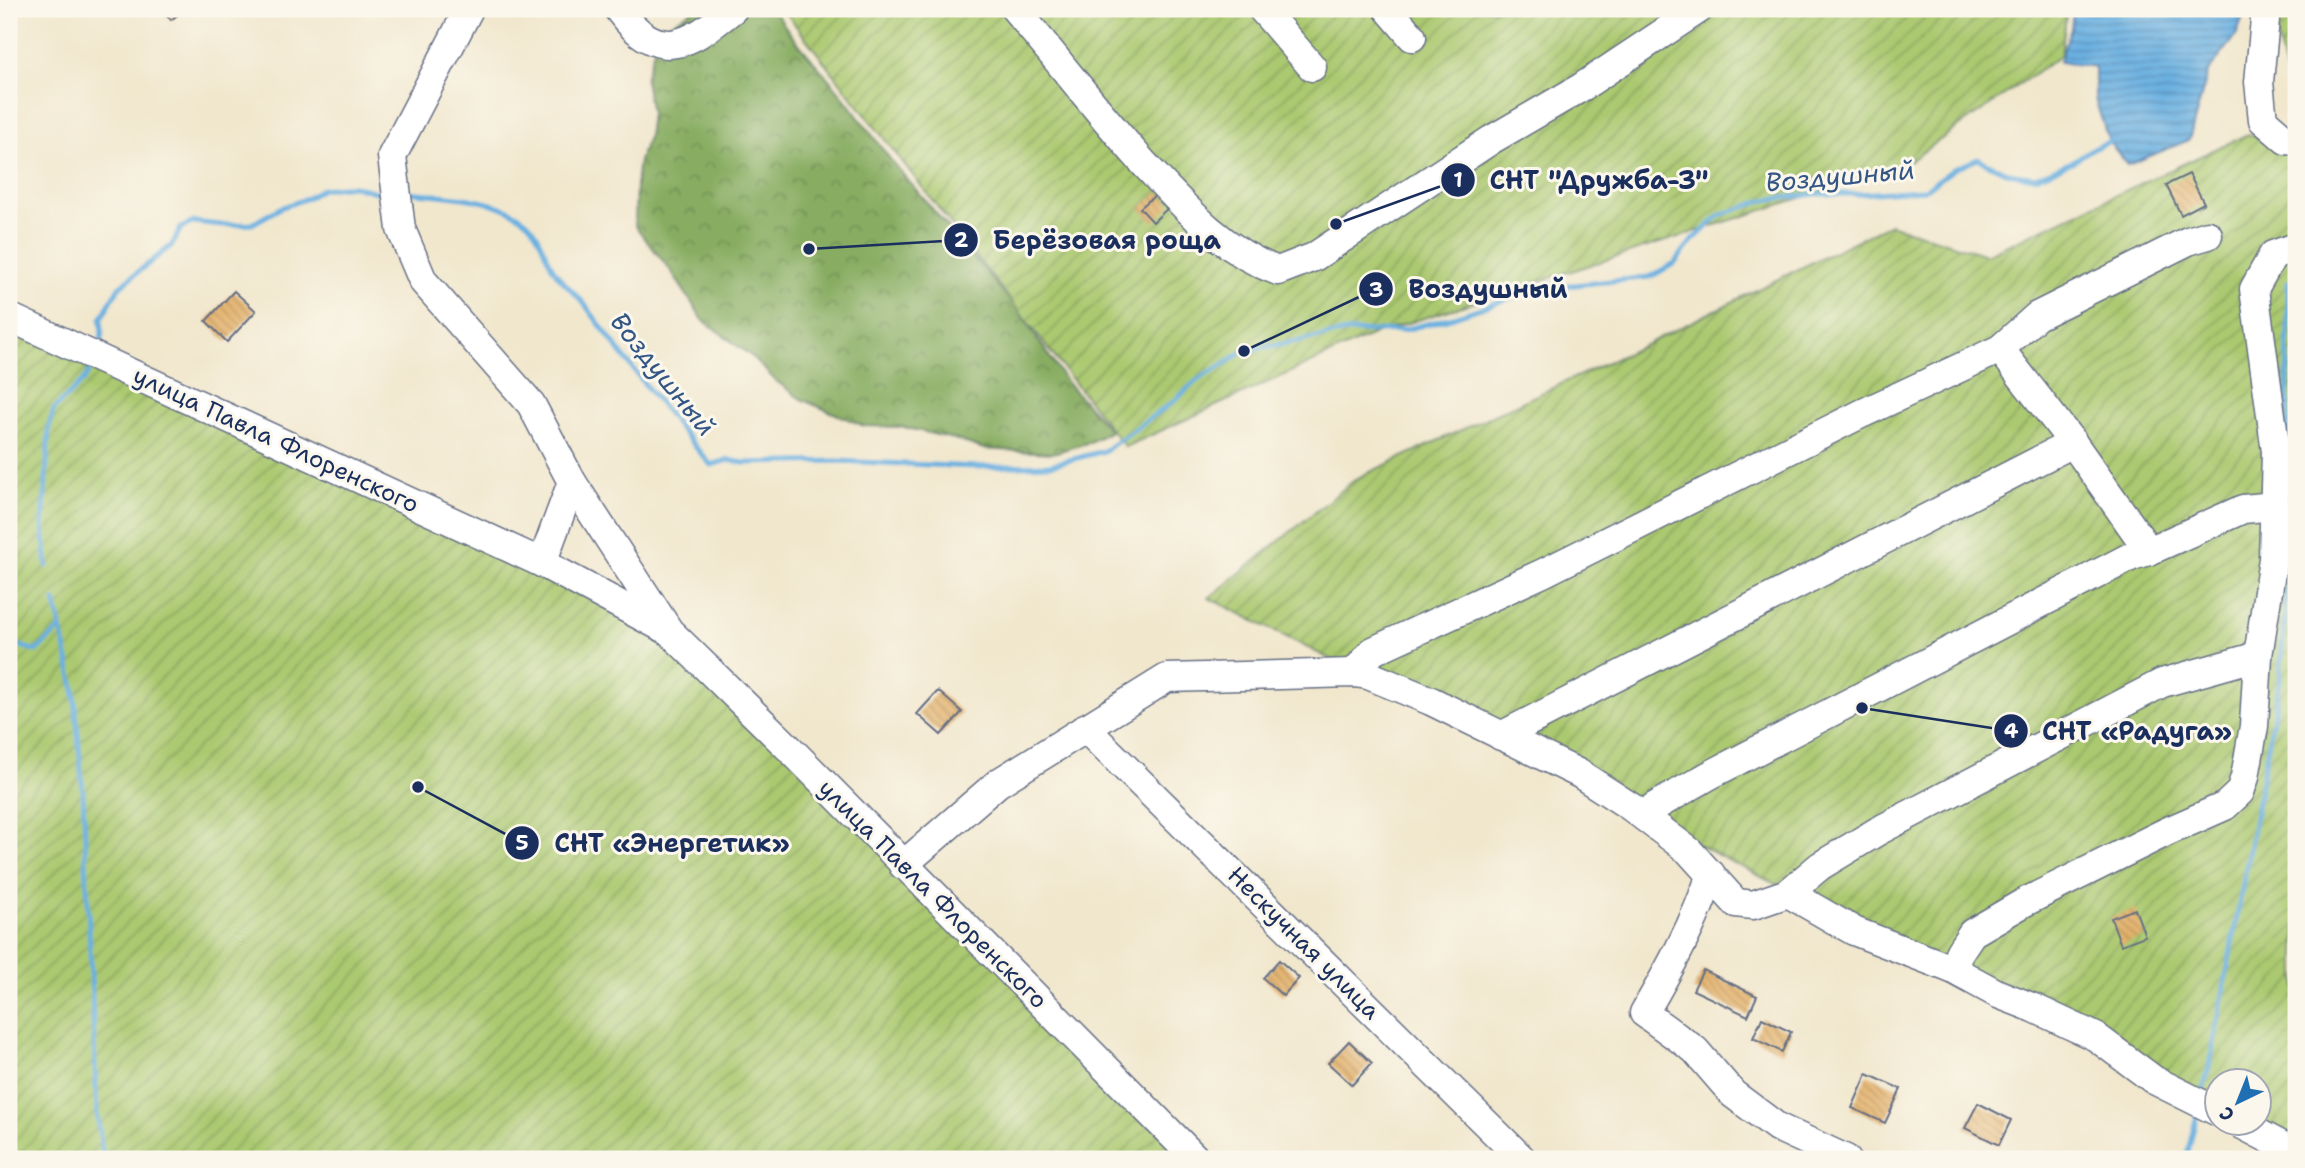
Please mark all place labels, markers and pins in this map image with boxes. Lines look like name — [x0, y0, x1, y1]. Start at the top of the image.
callout: СНТ "Дружба-3" — [1441, 157, 1723, 204]
callout: Берёзовая роща — [944, 216, 1235, 263]
callout: Воздушный — [1359, 266, 1581, 313]
callout: СНТ «Радуга» — [1994, 708, 2246, 755]
callout: СНТ «Энергетик» — [505, 819, 803, 866]

